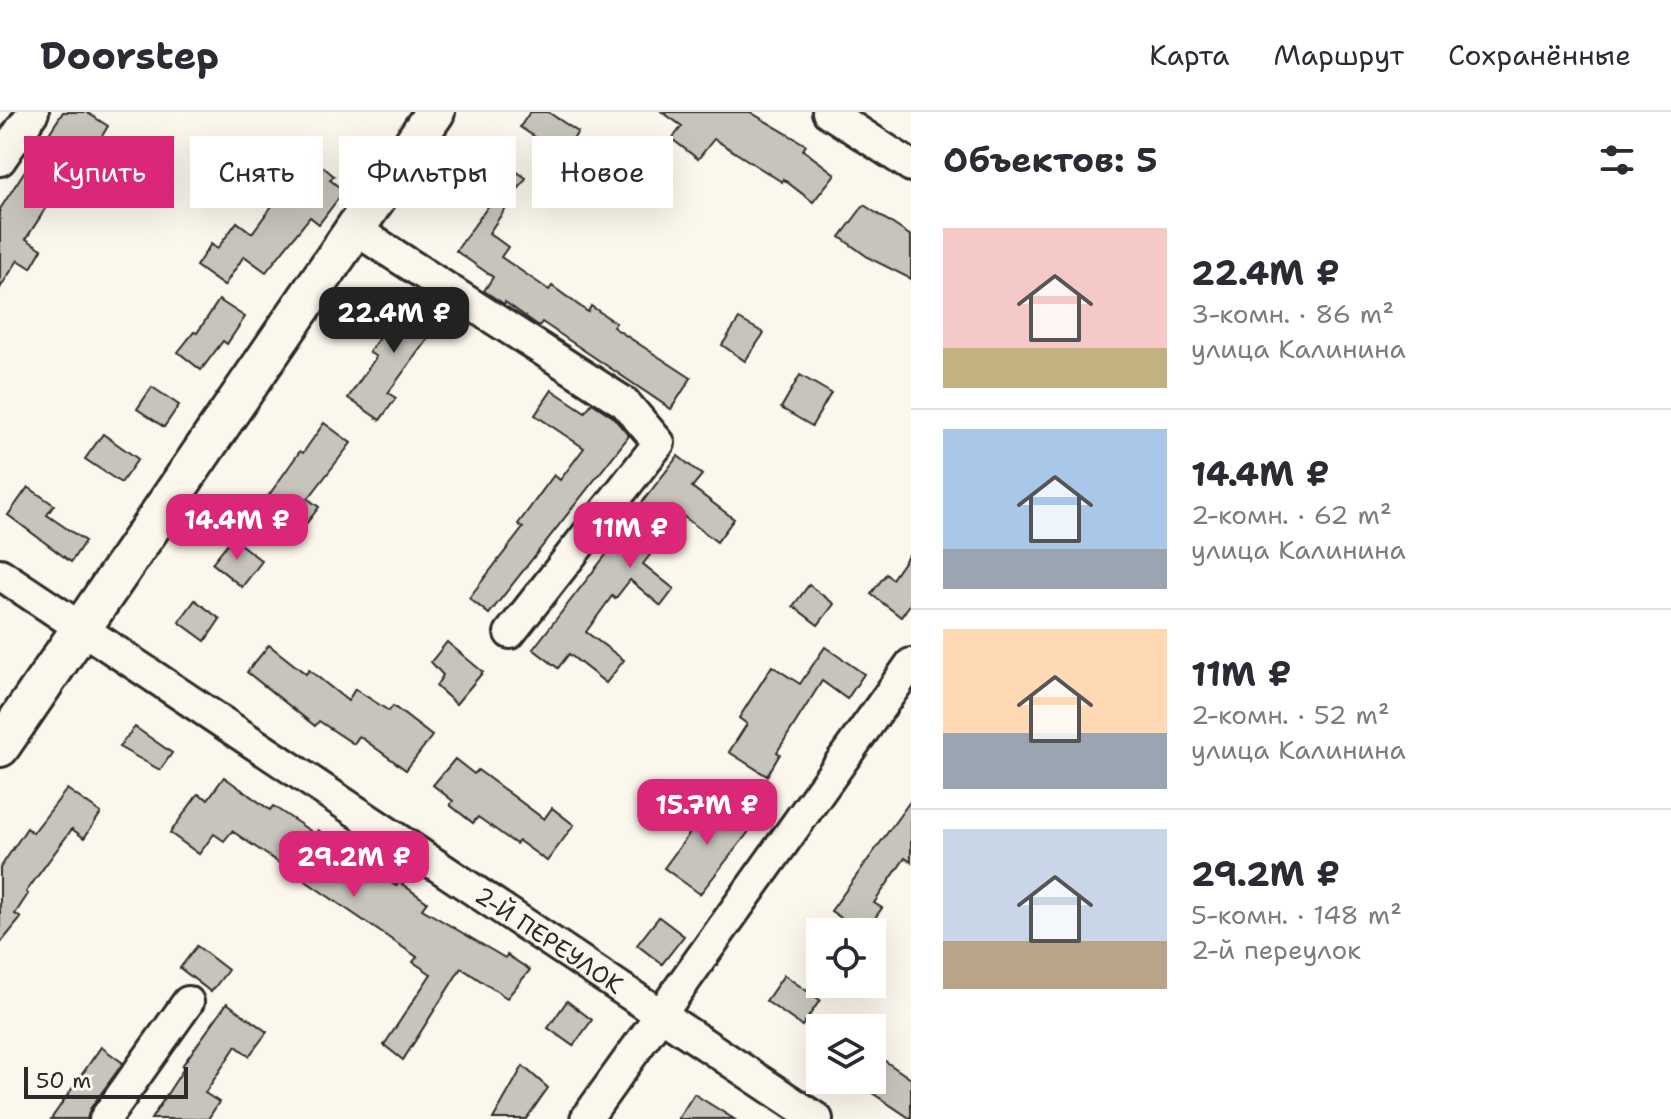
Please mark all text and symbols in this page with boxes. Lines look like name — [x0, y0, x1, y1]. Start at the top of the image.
text: Doorstep — [40, 30, 219, 81]
text: Карта — [1149, 36, 1229, 74]
text: Маршрут — [1273, 36, 1404, 74]
text: Сохранённые — [1448, 36, 1631, 74]
chip: Купить — [24, 136, 174, 208]
chip: Снять — [190, 136, 323, 208]
chip: Фильтры — [339, 136, 516, 208]
chip: Новое — [532, 136, 673, 208]
text: Объектов: 5 — [943, 137, 1158, 183]
icon: filters — [1595, 138, 1639, 182]
text: 22.4M ₽ — [1191, 250, 1340, 296]
icon: home — [1007, 260, 1103, 356]
pin: 22.4M ₽ — [320, 287, 468, 355]
text: 22.4M ₽ — [337, 295, 451, 330]
text: 3-комн. · 86 m² — [1191, 296, 1394, 331]
text: улица Калинина — [1191, 331, 1406, 366]
text: 14.4M ₽ — [1191, 451, 1330, 497]
icon: home — [1007, 461, 1103, 557]
pin: 14.4M ₽ — [163, 494, 311, 562]
text: 2-комн. · 62 m² — [1191, 497, 1392, 532]
text: 14.4M ₽ — [184, 502, 290, 537]
pin: 11M ₽ — [574, 502, 686, 570]
text: 11M ₽ — [592, 510, 668, 545]
text: улица Калинина — [1191, 532, 1406, 567]
text: 11M ₽ — [1191, 651, 1292, 697]
icon: home — [1007, 661, 1103, 757]
text: 2-комн. · 52 m² — [1191, 697, 1390, 732]
text: улица Калинина — [1191, 732, 1406, 767]
pin: 15.7M ₽ — [633, 779, 781, 847]
text: 15.7M ₽ — [655, 787, 759, 822]
pin: 29.2M ₽ — [280, 831, 428, 899]
text: 29.2M ₽ — [297, 839, 411, 874]
text: 29.2M ₽ — [1191, 851, 1340, 897]
icon: home — [1007, 861, 1103, 957]
street label: 2-Й ПЕРЕУЛОК — [469, 879, 630, 1002]
text: 5-комн. · 148 m² — [1191, 897, 1402, 932]
map controls — [806, 918, 886, 1094]
button: locate — [806, 918, 886, 998]
text: 2-й переулок — [1191, 932, 1361, 967]
button: layers — [806, 1014, 886, 1094]
scale bar — [24, 1063, 188, 1099]
text: 50 m — [36, 1066, 91, 1095]

